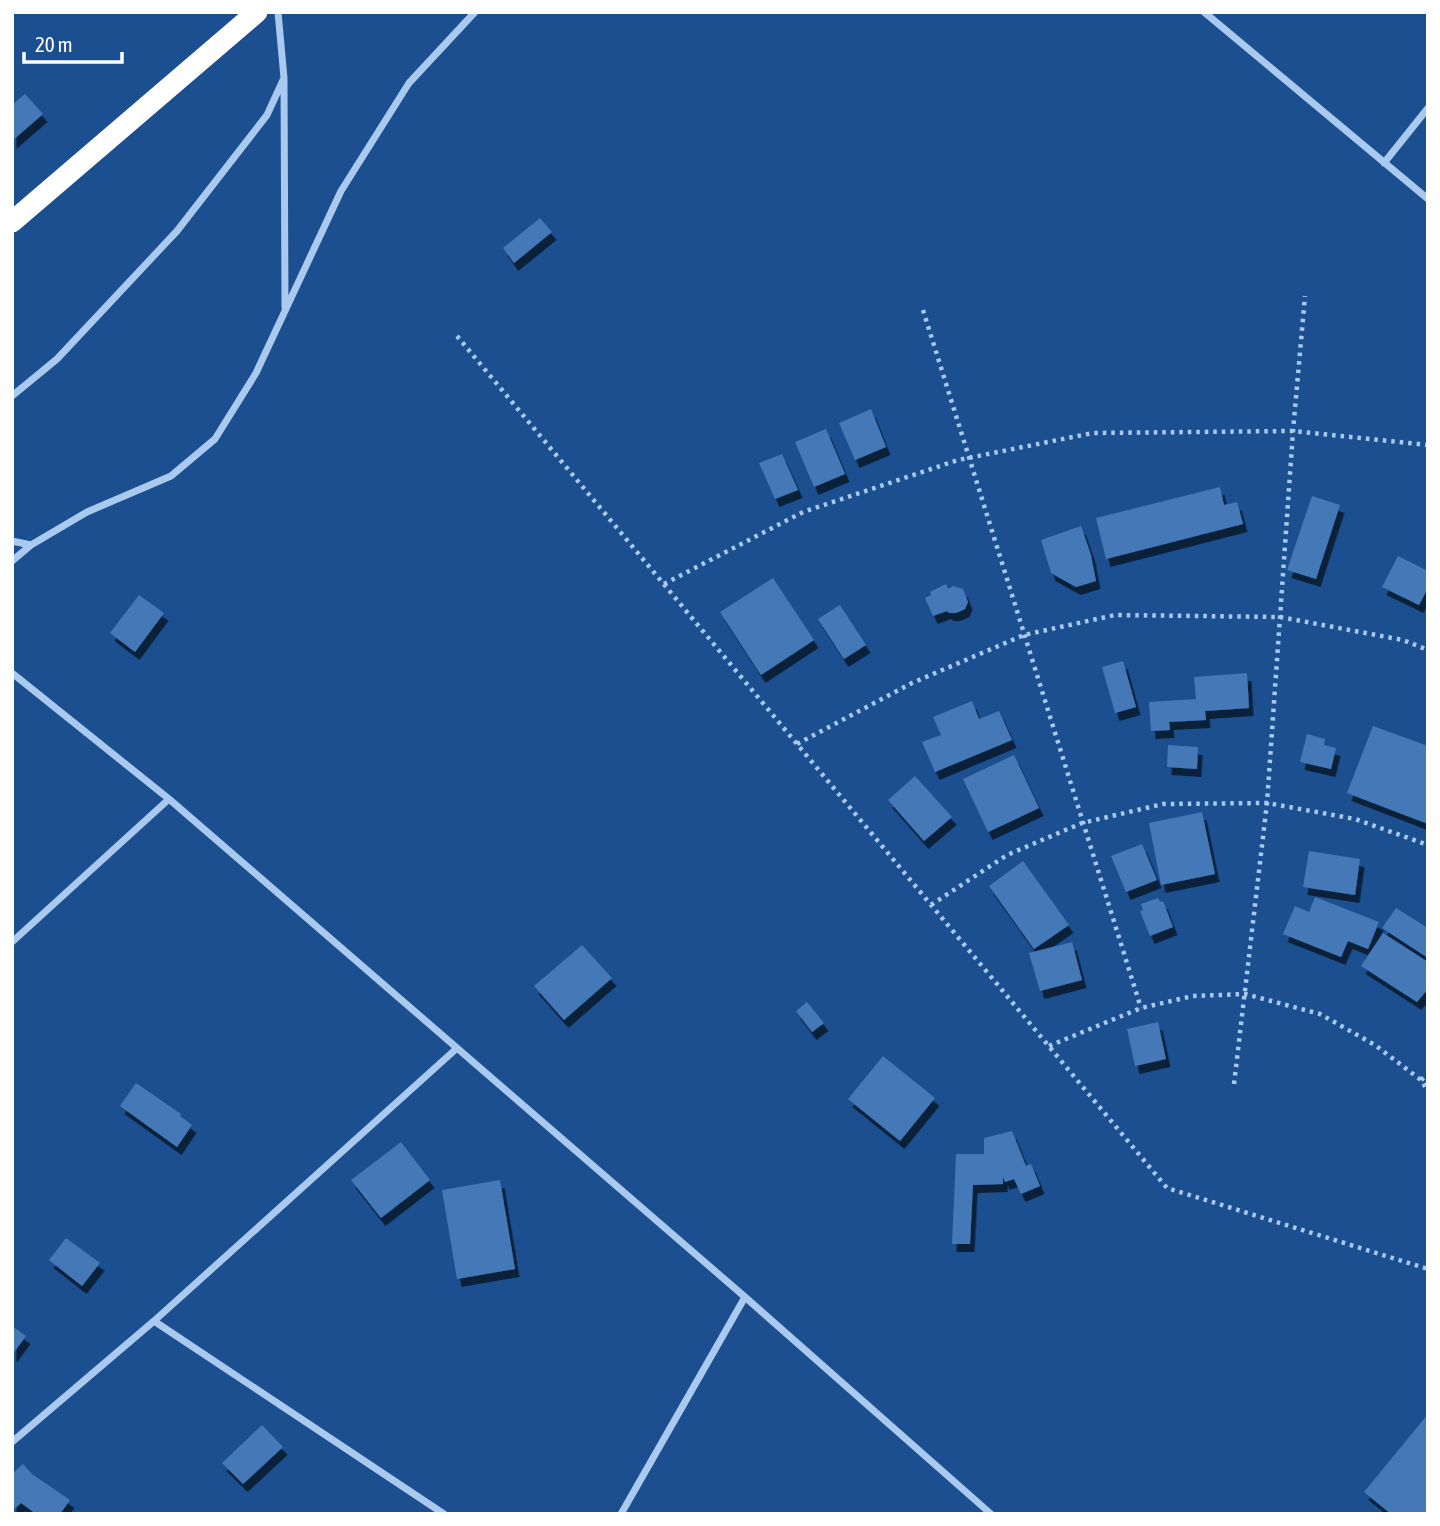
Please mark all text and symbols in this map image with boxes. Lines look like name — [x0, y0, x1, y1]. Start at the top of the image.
scale bar — [24, 21, 122, 65]
text: 20 m — [35, 32, 73, 56]

